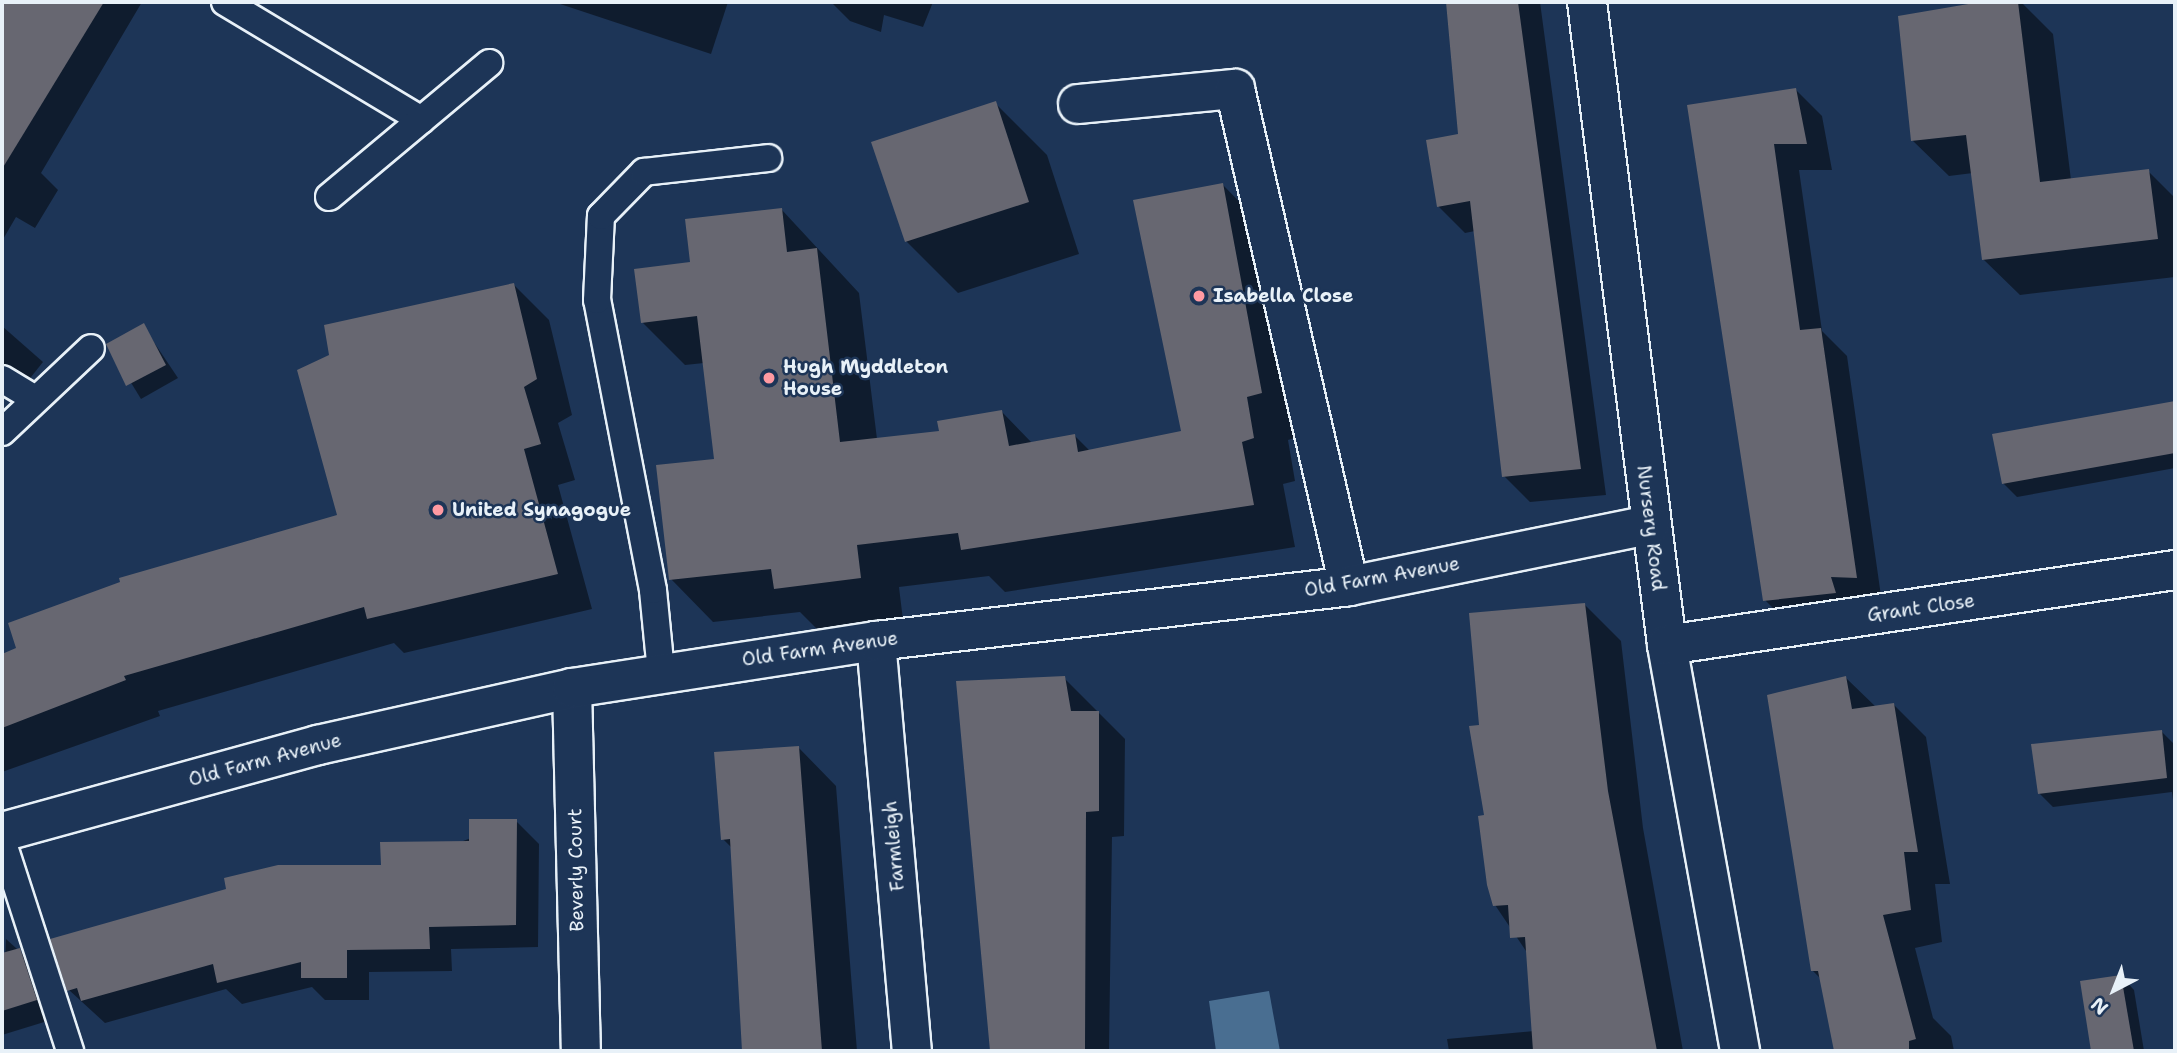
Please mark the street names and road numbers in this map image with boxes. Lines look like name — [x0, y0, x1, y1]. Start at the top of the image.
street label: Nursery Road — [1632, 464, 1670, 592]
street label: Old Farm Avenue — [1303, 552, 1461, 602]
street label: Grant Close — [1866, 589, 1976, 627]
street label: Old Farm Avenue — [741, 627, 899, 671]
street label: Old Farm Avenue — [186, 729, 344, 791]
street label: Farmleigh — [879, 800, 909, 892]
street label: Beverly Court — [564, 808, 588, 932]

